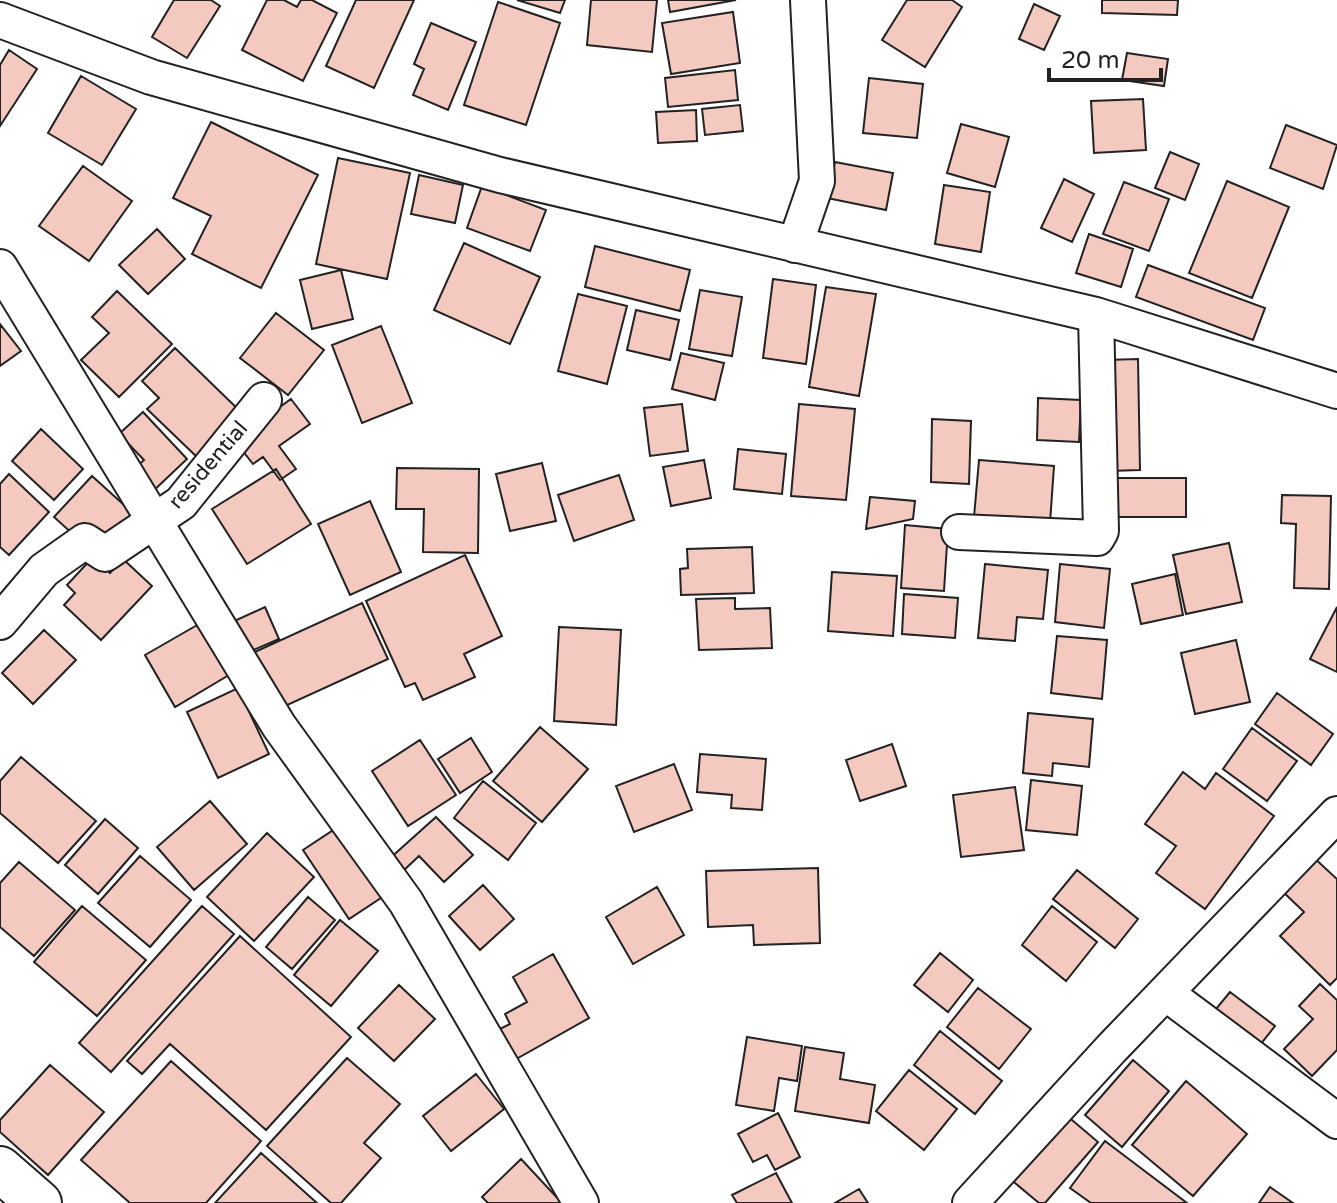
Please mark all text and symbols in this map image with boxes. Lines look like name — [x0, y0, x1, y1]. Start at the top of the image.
scale bar — [1049, 32, 1161, 82]
text: 20 m — [1061, 46, 1119, 75]
street label: residential — [163, 416, 253, 514]

